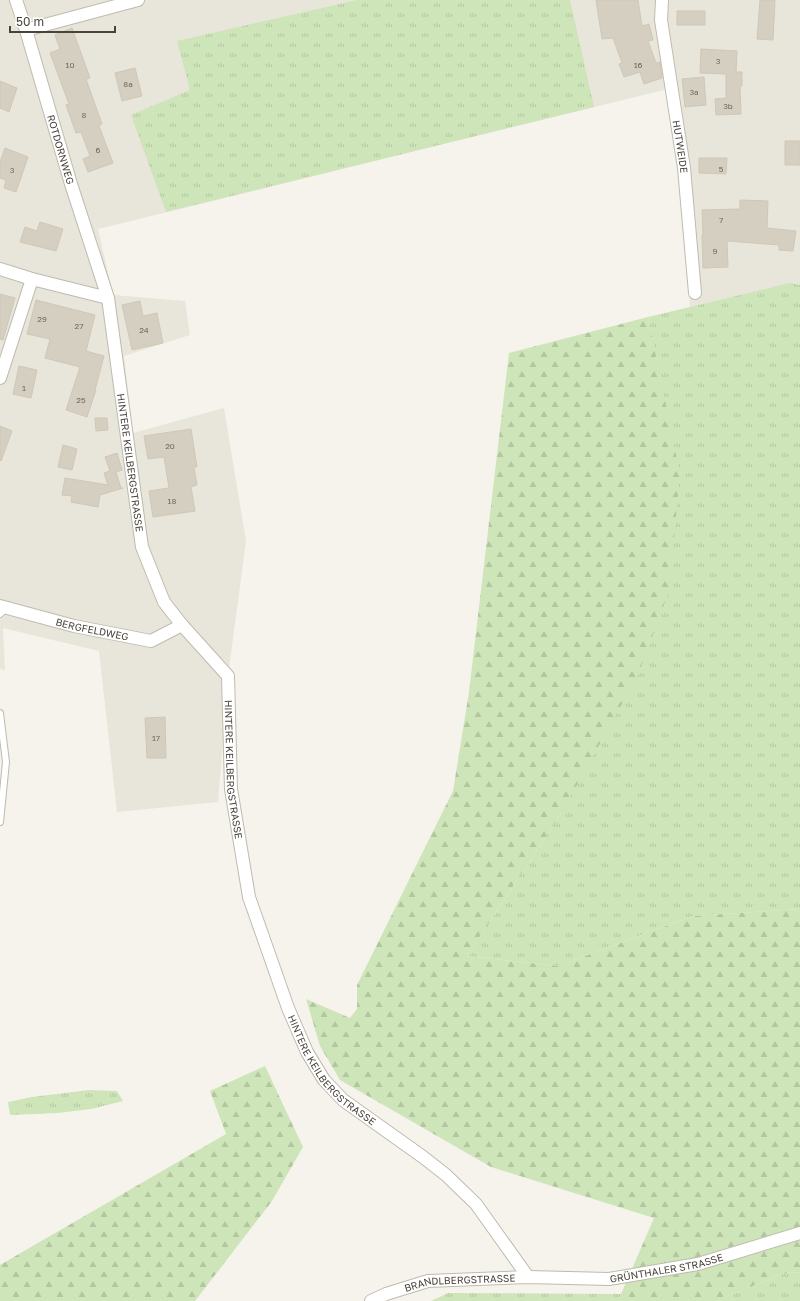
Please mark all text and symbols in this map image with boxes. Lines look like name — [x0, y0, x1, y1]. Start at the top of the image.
scale bar — [10, 8, 115, 34]
text: 50 m — [16, 14, 44, 29]
house number: 3 — [716, 56, 721, 66]
house number: 10 — [66, 60, 74, 70]
house number: 16 — [634, 60, 643, 70]
house number: 8a — [123, 79, 133, 89]
house number: 3a — [689, 87, 699, 97]
house number: 3b — [723, 101, 733, 111]
house number: 8 — [82, 110, 87, 120]
street label: ROTDORNWEG — [45, 113, 77, 186]
street label: HUTWEIDE — [671, 119, 690, 173]
house number: 6 — [96, 145, 101, 155]
house number: 5 — [719, 164, 724, 174]
house number: 3 — [10, 165, 15, 175]
house number: 7 — [719, 215, 723, 225]
house number: 9 — [713, 246, 718, 256]
house number: 29 — [37, 314, 47, 324]
house number: 27 — [75, 321, 83, 331]
house number: 24 — [139, 325, 149, 335]
house number: 1 — [22, 383, 26, 393]
street label: HINTERE KEILBERGSTRASSE — [115, 393, 146, 532]
house number: 25 — [76, 395, 86, 405]
house number: 20 — [165, 441, 175, 451]
house number: 18 — [168, 496, 176, 506]
street label: BERGFELDWEG — [54, 615, 130, 642]
street label: HINTERE KEILBERGSTRASSE — [223, 700, 245, 840]
house number: 17 — [152, 733, 160, 743]
street label: HINTERE KEILBERGSTRASSE — [286, 1013, 378, 1127]
street label: GRÜNTHALER STRASSE — [609, 1251, 724, 1285]
street label: BRANDLBERGSTRASSE — [403, 1272, 516, 1294]

